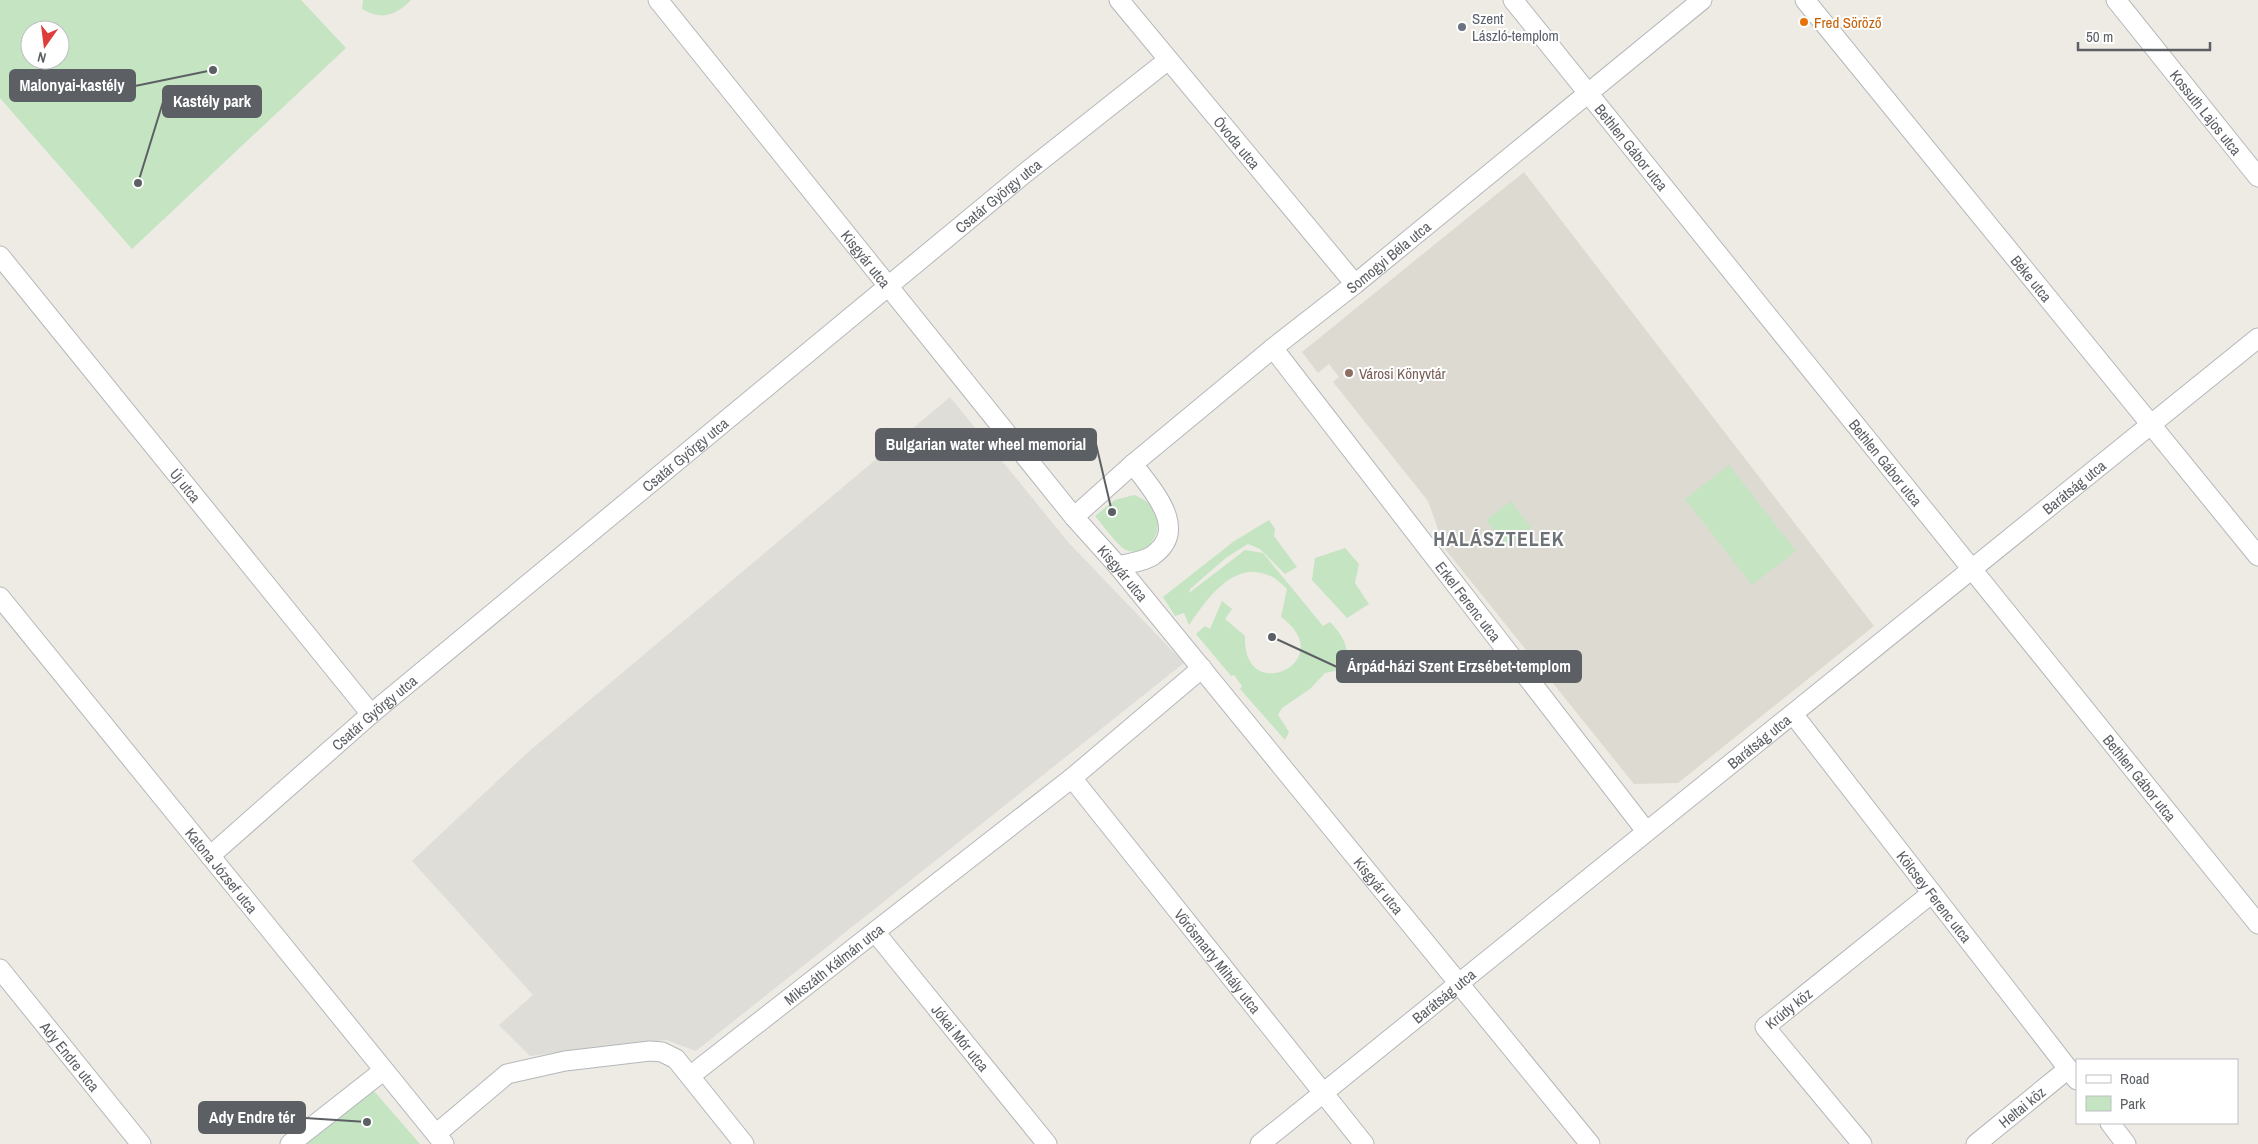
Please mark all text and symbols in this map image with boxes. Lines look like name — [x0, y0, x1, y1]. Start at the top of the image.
place label: Szent László-templom — [1472, 8, 1559, 46]
place label: Fred Söröző — [1814, 12, 1882, 33]
marker: Fred Söröző — [1798, 16, 1810, 28]
north arrow — [20, 20, 70, 70]
scale bar — [2078, 20, 2210, 52]
marker: Szent László-templom — [1456, 21, 1468, 33]
text: 50 m — [2086, 26, 2113, 47]
text: N — [36, 48, 48, 67]
street label: Kossuth Lajos utca — [2165, 65, 2247, 160]
callout: Malonyai-kastély — [10, 70, 135, 101]
text: Malonyai-kastély — [19, 74, 125, 96]
callout: Kastély park — [163, 86, 261, 117]
text: Kastély park — [173, 90, 252, 112]
street label: Bethlen Gábor utca — [1590, 99, 1673, 195]
street label: Óvoda utca — [1209, 111, 1266, 173]
street label: Csatár György utca — [950, 154, 1045, 237]
street label: Somogyi Béla utca — [1342, 216, 1435, 298]
street label: Kisgyár utca — [836, 225, 896, 292]
street label: Béke utca — [2006, 250, 2057, 306]
place label: Városi Könyvtár — [1359, 363, 1446, 384]
marker: Városi Könyvtár — [1343, 367, 1355, 379]
street label: Csatár György utca — [637, 412, 733, 496]
street label: Bethlen Gábor utca — [1844, 415, 1927, 510]
callout: Bulgarian water wheel memorial — [876, 429, 1096, 460]
text: Bulgarian water wheel memorial — [886, 433, 1086, 455]
street label: Barátság utca — [2038, 455, 2110, 519]
street label: Új utca — [165, 464, 206, 507]
district label: HALÁSZTELEK — [1433, 525, 1565, 552]
street label: Kisgyár utca — [1093, 540, 1153, 606]
street label: Erkel Ferenc utca — [1431, 557, 1506, 646]
callout: Árpád-házi Szent Erzsébet-templom — [1337, 651, 1581, 682]
text: Árpád-házi Szent Erzsébet-templom — [1347, 655, 1571, 677]
street label: Csatár György utca — [327, 670, 421, 755]
street label: Barátság utca — [1723, 709, 1795, 773]
street label: Bethlen Gábor utca — [2099, 730, 2182, 826]
street label: Katona József utca — [181, 823, 263, 918]
street label: Kölcsey Ferenc utca — [1892, 846, 1977, 947]
street label: Kisgyár utca — [1349, 852, 1409, 919]
street label: Vörösmarty Mihály utca — [1170, 904, 1266, 1018]
street label: Mikszáth Kálmán utca — [779, 918, 888, 1010]
street label: Barátság utca — [1407, 964, 1480, 1028]
street label: Krúdy köz — [1760, 983, 1816, 1034]
street label: Jókai Mór utca — [927, 1000, 994, 1076]
street label: Ady Endre utca — [35, 1016, 105, 1096]
legend — [2076, 1059, 2238, 1124]
text: Road — [2120, 1068, 2149, 1089]
street label: Heltai köz — [1994, 1081, 2050, 1132]
text: Park — [2120, 1093, 2146, 1114]
callout: Ady Endre tér — [199, 1102, 305, 1133]
text: Ady Endre tér — [209, 1106, 296, 1128]

